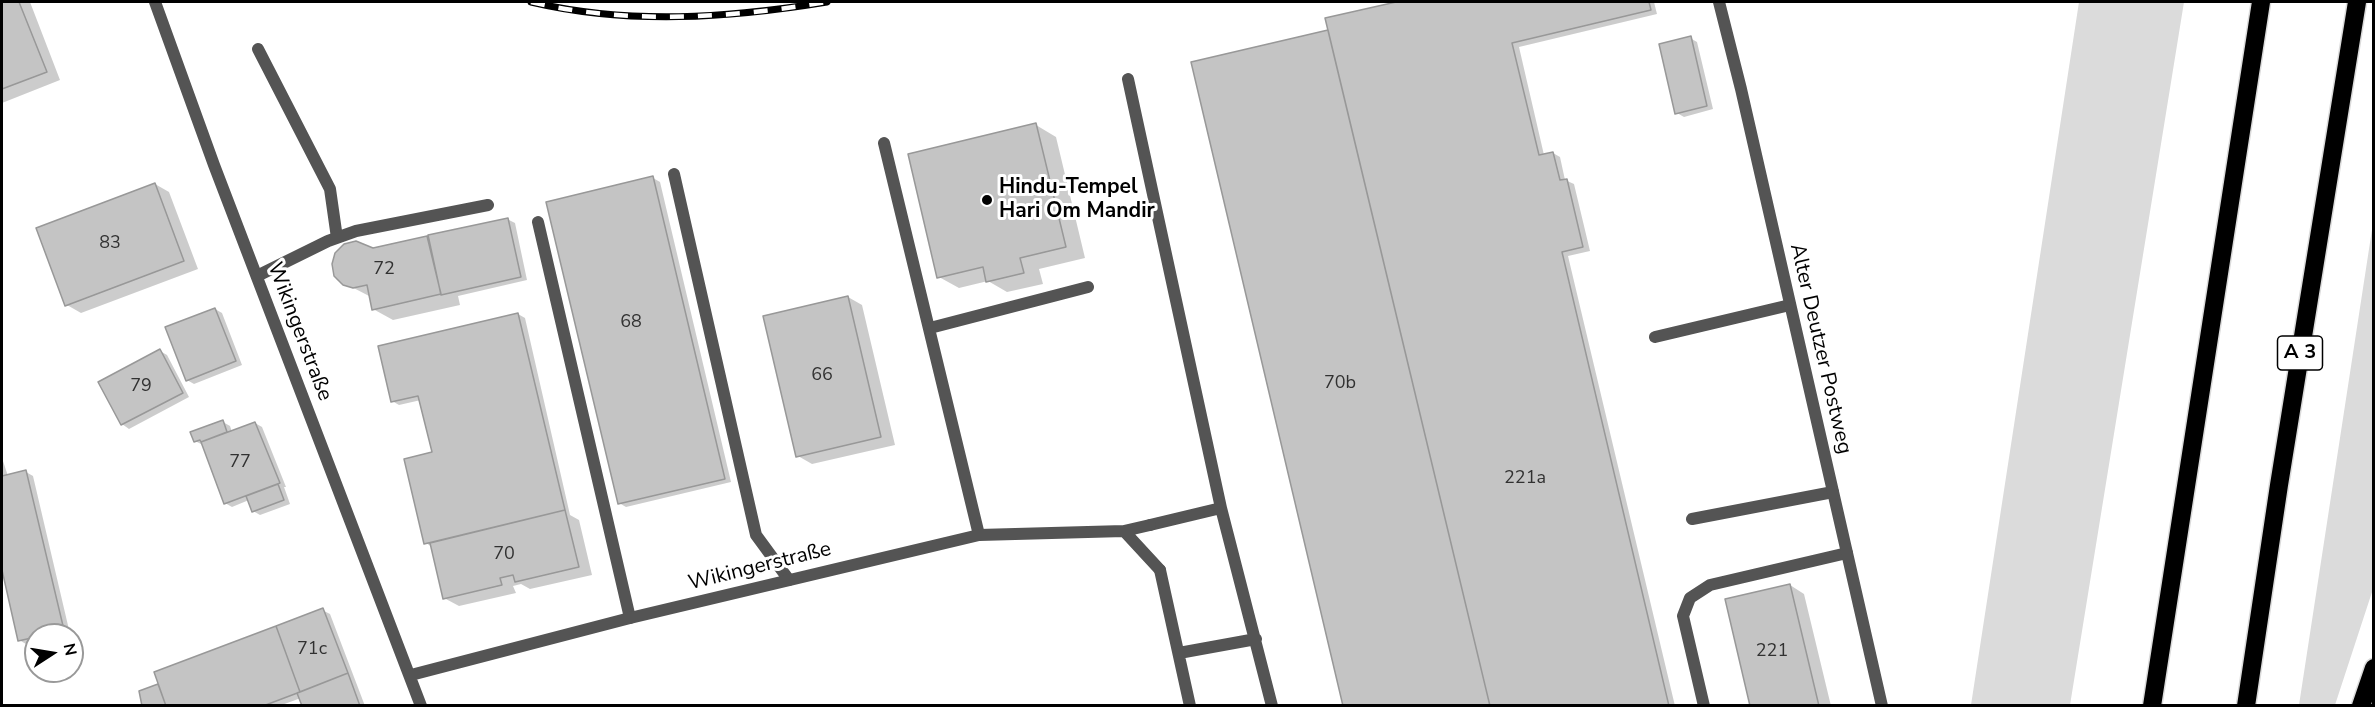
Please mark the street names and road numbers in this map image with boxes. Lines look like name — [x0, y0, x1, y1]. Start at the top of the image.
street label: Alter Deutzer Postweg — [1784, 241, 1856, 457]
street label: Wikingerstraße — [261, 259, 337, 405]
road number: A 3 — [2278, 336, 2322, 370]
street label: Wikingerstraße — [686, 537, 834, 597]

